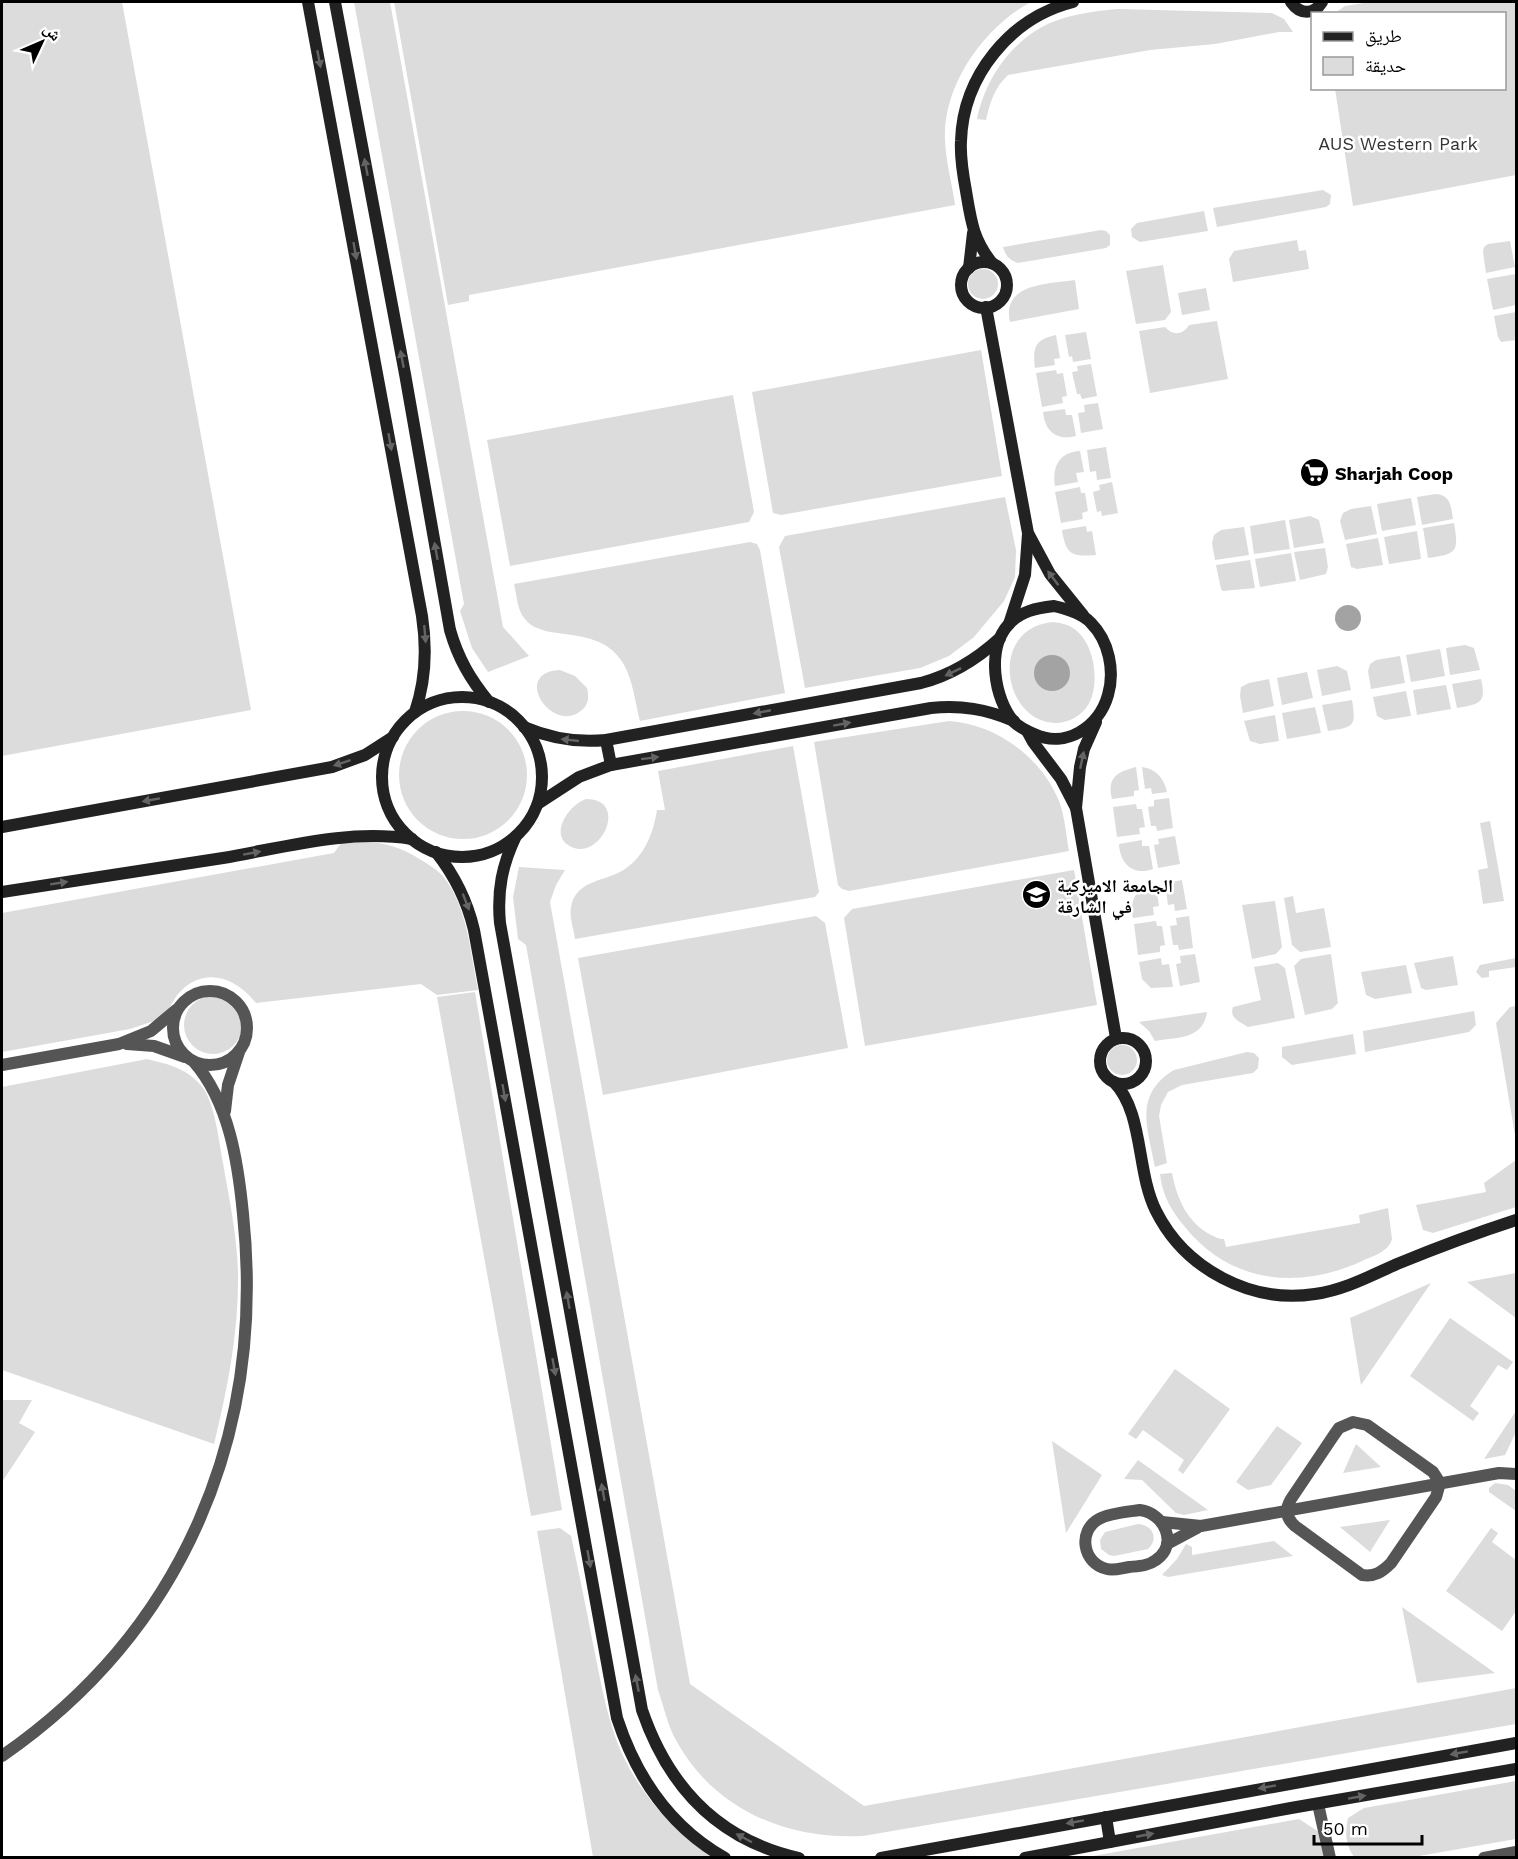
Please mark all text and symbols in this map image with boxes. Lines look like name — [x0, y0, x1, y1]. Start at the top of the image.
north arrow — [12, 12, 72, 72]
legend — [1311, 12, 1506, 90]
text: ش — [40, 19, 65, 45]
text: طريق — [1365, 25, 1402, 47]
one-way arrow — [315, 50, 324, 69]
text: حديقة — [1365, 55, 1406, 76]
park label: AUS Western Park — [1318, 133, 1478, 154]
one-way arrow — [361, 157, 370, 176]
one-way arrow — [351, 241, 360, 260]
one-way arrow — [397, 349, 406, 368]
one-way arrow — [386, 433, 395, 452]
supermarket icon: Sharjah Coop — [1298, 457, 1330, 489]
place label: Sharjah Coop — [1335, 463, 1453, 484]
one-way arrow — [431, 541, 440, 560]
one-way arrow — [1047, 570, 1059, 586]
one-way arrow — [420, 625, 430, 644]
one-way arrow — [944, 667, 961, 676]
one-way arrow — [753, 708, 772, 717]
one-way arrow — [832, 719, 851, 728]
one-way arrow — [560, 735, 579, 745]
one-way arrow — [1078, 751, 1087, 770]
one-way arrow — [640, 753, 659, 762]
one-way arrow — [333, 759, 351, 769]
one-way arrow — [141, 796, 160, 805]
one-way arrow — [242, 848, 261, 857]
place label: الجامعة الاميركية في الشارقة — [1057, 875, 1173, 921]
one-way arrow — [50, 879, 69, 888]
school or university icon: الجامعة الاميركية في الشارقة — [1020, 879, 1052, 911]
one-way arrow — [462, 893, 471, 911]
one-way arrow — [500, 1084, 509, 1103]
one-way arrow — [563, 1290, 572, 1309]
one-way arrow — [550, 1358, 559, 1377]
one-way arrow — [598, 1482, 607, 1501]
one-way arrow — [585, 1550, 594, 1569]
one-way arrow — [632, 1674, 641, 1693]
one-way arrow — [1449, 1749, 1468, 1758]
one-way arrow — [1257, 1783, 1276, 1792]
one-way arrow — [1348, 1793, 1367, 1802]
scale bar — [1314, 1808, 1422, 1846]
one-way arrow — [1065, 1818, 1084, 1827]
text: 50 m — [1323, 1818, 1368, 1839]
one-way arrow — [1135, 1831, 1154, 1840]
one-way arrow — [735, 1833, 752, 1843]

